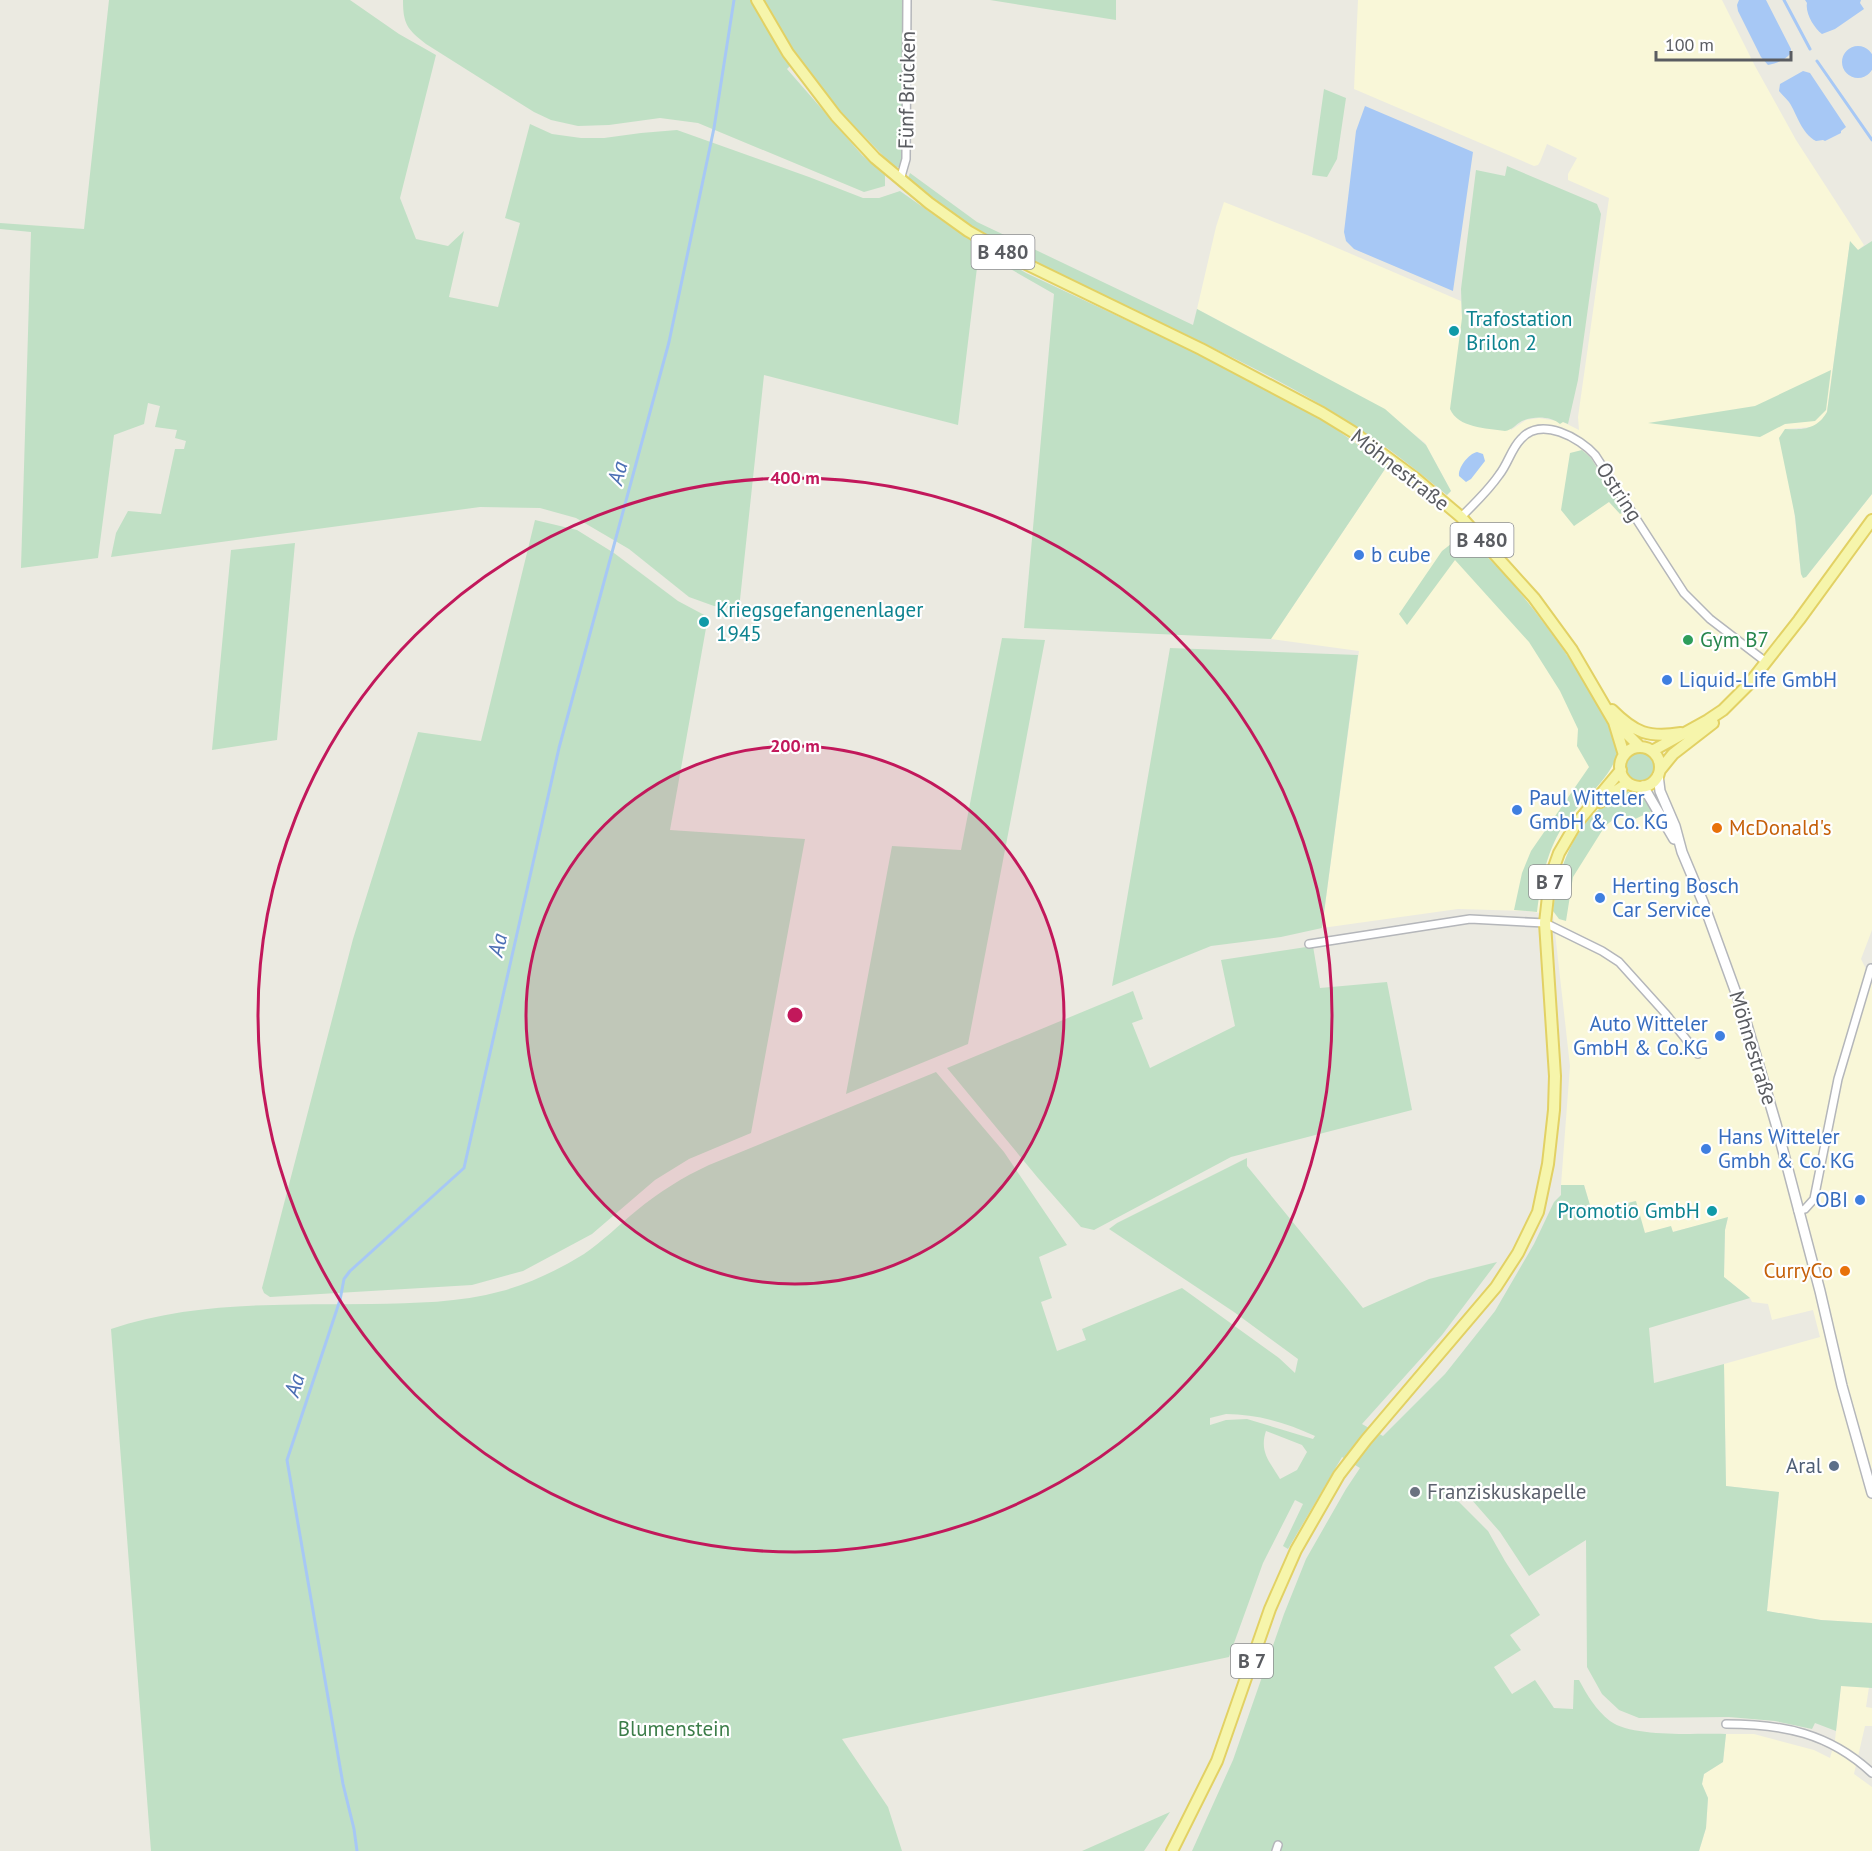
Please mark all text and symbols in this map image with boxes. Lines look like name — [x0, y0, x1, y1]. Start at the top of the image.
scale bar — [1656, 24, 1791, 62]
street label: Fünf Brücken — [892, 31, 921, 149]
text: 100 m — [1665, 33, 1714, 56]
road number: B 480 — [972, 235, 1034, 269]
place label: Trafostation Brilon 2 — [1466, 305, 1573, 356]
marker: Trafostation Brilon 2 — [1447, 324, 1461, 338]
street label: Möhnestraße — [1345, 423, 1455, 517]
street label: Ostring — [1590, 457, 1649, 527]
water label: Aa — [600, 458, 634, 489]
text: 400 m — [770, 466, 820, 489]
road number: B 480 — [1450, 523, 1514, 557]
place label: b cube — [1371, 541, 1431, 568]
marker: b cube — [1352, 548, 1366, 562]
place label: Kriegsgefangenenlager 1945 — [716, 596, 923, 647]
marker: Kriegsgefangenenlager 1945 — [697, 615, 711, 629]
place label: Gym B7 — [1700, 626, 1769, 653]
marker: Gym B7 — [1681, 633, 1695, 647]
place label: Liquid-Life GmbH — [1679, 666, 1837, 693]
marker: Liquid-Life GmbH — [1660, 673, 1674, 687]
text: 200 m — [770, 734, 820, 757]
place label: Paul Witteler GmbH & Co. KG — [1529, 784, 1668, 835]
marker: Paul Witteler GmbH & Co. KG — [1510, 803, 1524, 817]
place label: McDonald's — [1729, 814, 1832, 841]
marker: McDonald's — [1710, 821, 1724, 835]
road number: B 7 — [1529, 865, 1571, 899]
place label: Herting Bosch Car Service — [1612, 872, 1739, 923]
marker: Herting Bosch Car Service — [1593, 891, 1607, 905]
water label: Aa — [481, 930, 513, 960]
street label: Möhnestraße — [1723, 987, 1784, 1108]
centre of rings — [785, 1005, 805, 1025]
place label: Auto Witteler GmbH & Co.KG — [1573, 1010, 1708, 1061]
marker: Auto Witteler GmbH & Co.KG — [1713, 1029, 1727, 1043]
place label: Hans Witteler Gmbh & Co. KG — [1718, 1123, 1854, 1174]
marker: Hans Witteler Gmbh & Co. KG — [1699, 1142, 1713, 1156]
place label: OBI — [1815, 1186, 1848, 1213]
marker: OBI — [1853, 1193, 1867, 1207]
place label: Promotio GmbH — [1557, 1197, 1700, 1224]
marker: Promotio GmbH — [1705, 1204, 1719, 1218]
place label: CurryCo — [1763, 1257, 1833, 1284]
marker: CurryCo — [1838, 1264, 1852, 1278]
water label: Aa — [277, 1370, 311, 1401]
place label: Aral — [1786, 1452, 1822, 1479]
marker: Aral — [1827, 1459, 1841, 1473]
place label: Franziskuskapelle — [1427, 1478, 1586, 1505]
marker: Franziskuskapelle — [1408, 1485, 1422, 1499]
road number: B 7 — [1231, 1644, 1273, 1678]
park label: Blumenstein — [618, 1715, 730, 1742]

